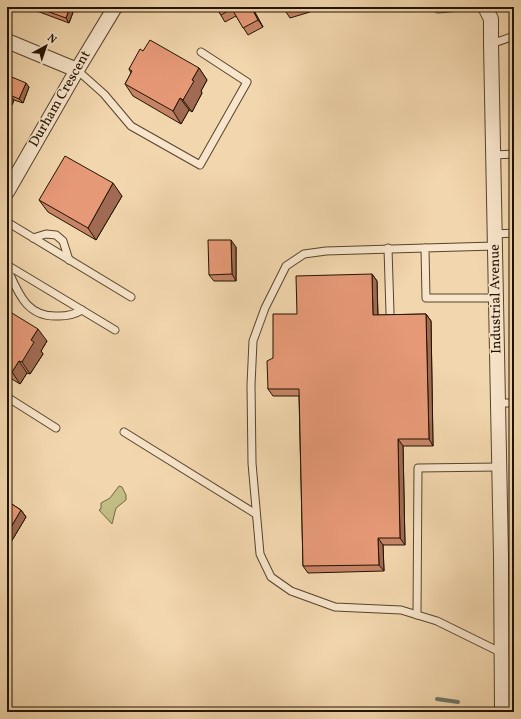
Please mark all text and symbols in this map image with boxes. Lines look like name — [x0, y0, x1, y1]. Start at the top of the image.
north arrow — [26, 26, 66, 66]
text: N — [44, 31, 59, 48]
street label: Durham Crescent — [25, 47, 95, 151]
street label: Industrial Avenue — [486, 244, 506, 354]

